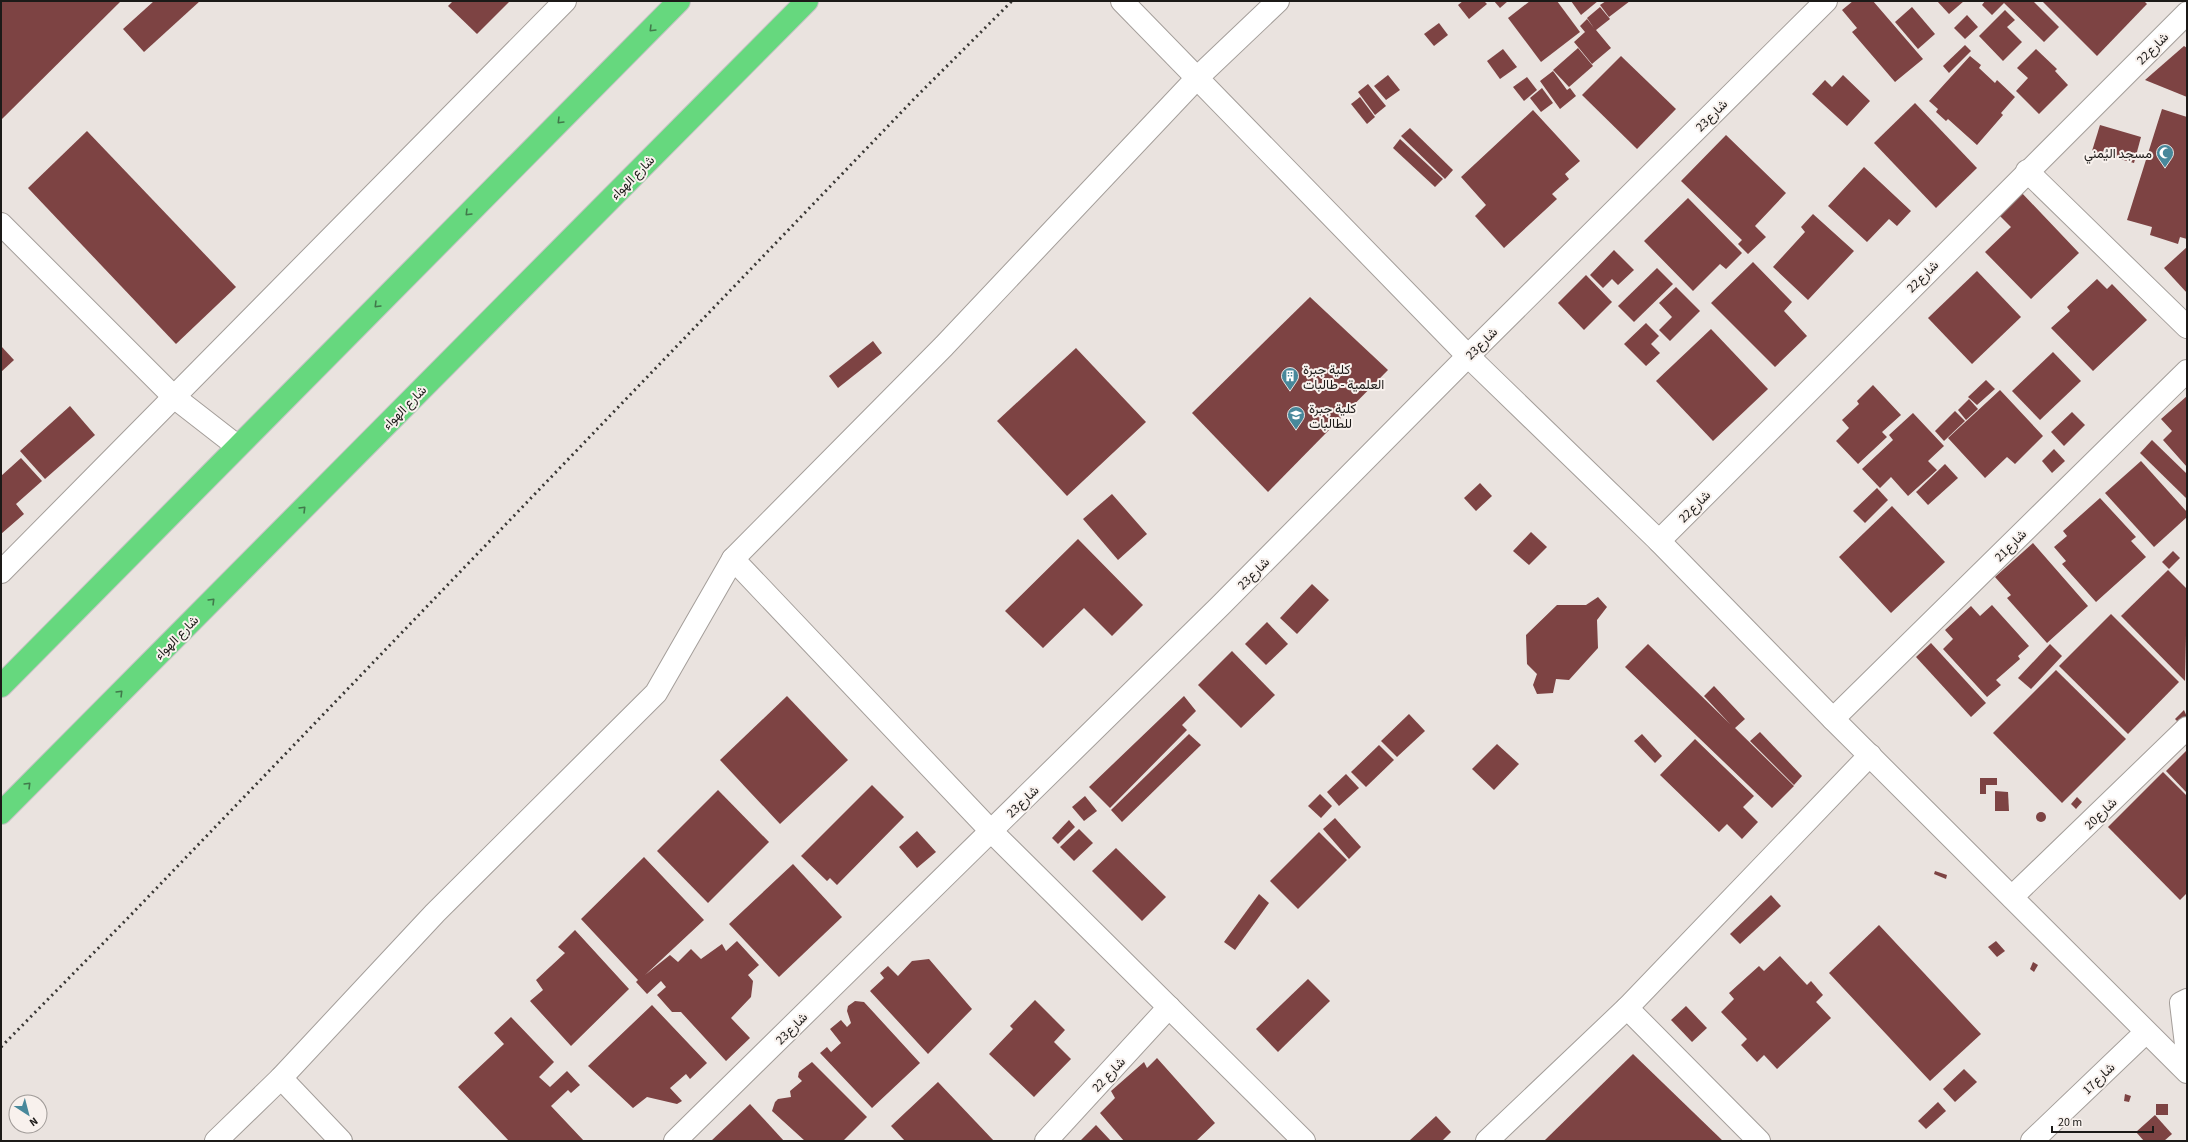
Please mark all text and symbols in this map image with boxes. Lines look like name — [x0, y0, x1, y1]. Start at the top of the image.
one-way arrow — [649, 24, 657, 32]
street label: شارع22 — [2133, 29, 2173, 69]
street label: شارع23 — [1692, 96, 1732, 136]
one-way arrow — [557, 116, 565, 124]
mosque icon: مسجد اليُمني — [2155, 143, 2175, 168]
place label: مسجد اليُمني — [2084, 145, 2152, 164]
street label: شارع الهواء — [607, 152, 659, 204]
one-way arrow — [465, 208, 473, 216]
street label: شارع22 — [1903, 257, 1943, 297]
one-way arrow — [374, 300, 382, 308]
street label: شارع23 — [1462, 324, 1502, 364]
place label: كلية جبرة العلمية - طالبات — [1303, 361, 1384, 394]
building icon: كلية جبرة العلمية - طالبات — [1280, 366, 1300, 391]
street label: شارع الهواء — [379, 382, 431, 434]
place label: كلية جبرة للطالبات — [1309, 400, 1356, 433]
school or university icon: كلية جبرة للطالبات — [1286, 405, 1306, 430]
street label: شارع22 — [1675, 487, 1715, 527]
one-way arrow — [298, 506, 306, 514]
street label: شارع21 — [1991, 526, 2031, 566]
street label: شارع23 — [1234, 554, 1274, 594]
one-way arrow — [207, 598, 215, 606]
street label: شارع الهواء — [151, 612, 203, 664]
one-way arrow — [115, 690, 123, 698]
one-way arrow — [24, 782, 31, 790]
street label: شارع23 — [1002, 782, 1043, 822]
street label: شارع20 — [2080, 794, 2121, 834]
street label: شارع23 — [772, 1009, 812, 1049]
street label: شارع 22 — [1088, 1053, 1130, 1096]
street label: شارع17 — [2078, 1059, 2119, 1099]
north arrow — [8, 1094, 48, 1134]
scale bar — [2052, 1108, 2153, 1134]
text: N — [26, 1113, 41, 1130]
text: 20 m — [2058, 1114, 2082, 1131]

